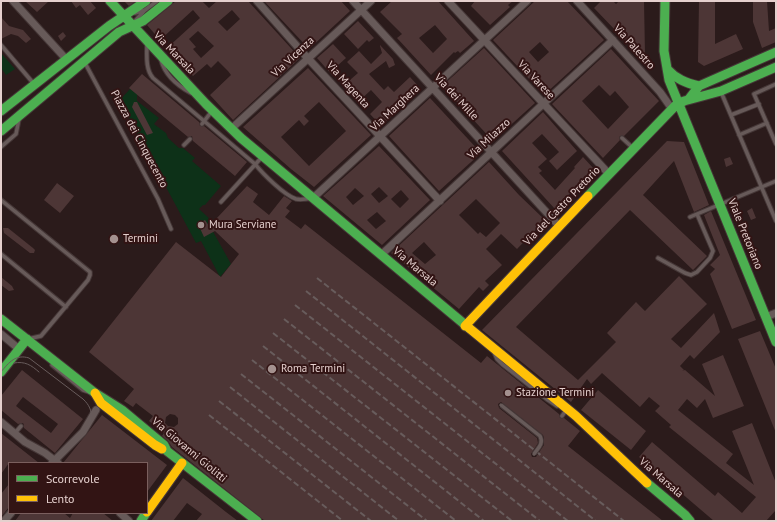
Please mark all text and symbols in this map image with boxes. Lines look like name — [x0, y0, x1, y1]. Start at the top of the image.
street label: Via Palestro — [610, 22, 658, 72]
street label: Via Marsala — [150, 29, 198, 77]
street label: Via Vicenza — [269, 34, 317, 80]
street label: Via Varese — [515, 58, 557, 102]
street label: Via Magenta — [324, 59, 372, 111]
street label: Via dei Mille — [431, 71, 481, 123]
street label: Via Marghera — [368, 82, 422, 134]
street label: Piazza dei Cinquecento — [108, 88, 170, 190]
street label: Via Milazzo — [465, 116, 513, 162]
street label: Via del Castro Pretorio — [521, 164, 603, 248]
street label: Viale Pretoriano — [725, 197, 765, 271]
place label: Mura Serviane — [209, 218, 276, 232]
marker: Mura Serviane — [196, 220, 206, 230]
place label: Termini — [123, 232, 158, 246]
marker: Termini — [108, 233, 120, 245]
street label: Via Marsala — [390, 245, 440, 289]
place label: Roma Termini — [281, 362, 345, 376]
marker: Roma Termini — [266, 363, 278, 375]
place label: Stazione Termini — [516, 386, 594, 400]
marker: Stazione Termini — [503, 388, 513, 398]
street label: Via Giovanni Giolitti — [149, 415, 229, 485]
street label: Via Marsala — [636, 455, 686, 501]
legend — [8, 462, 148, 514]
text: Scorrevole — [46, 471, 100, 486]
text: Lento — [46, 491, 75, 506]

